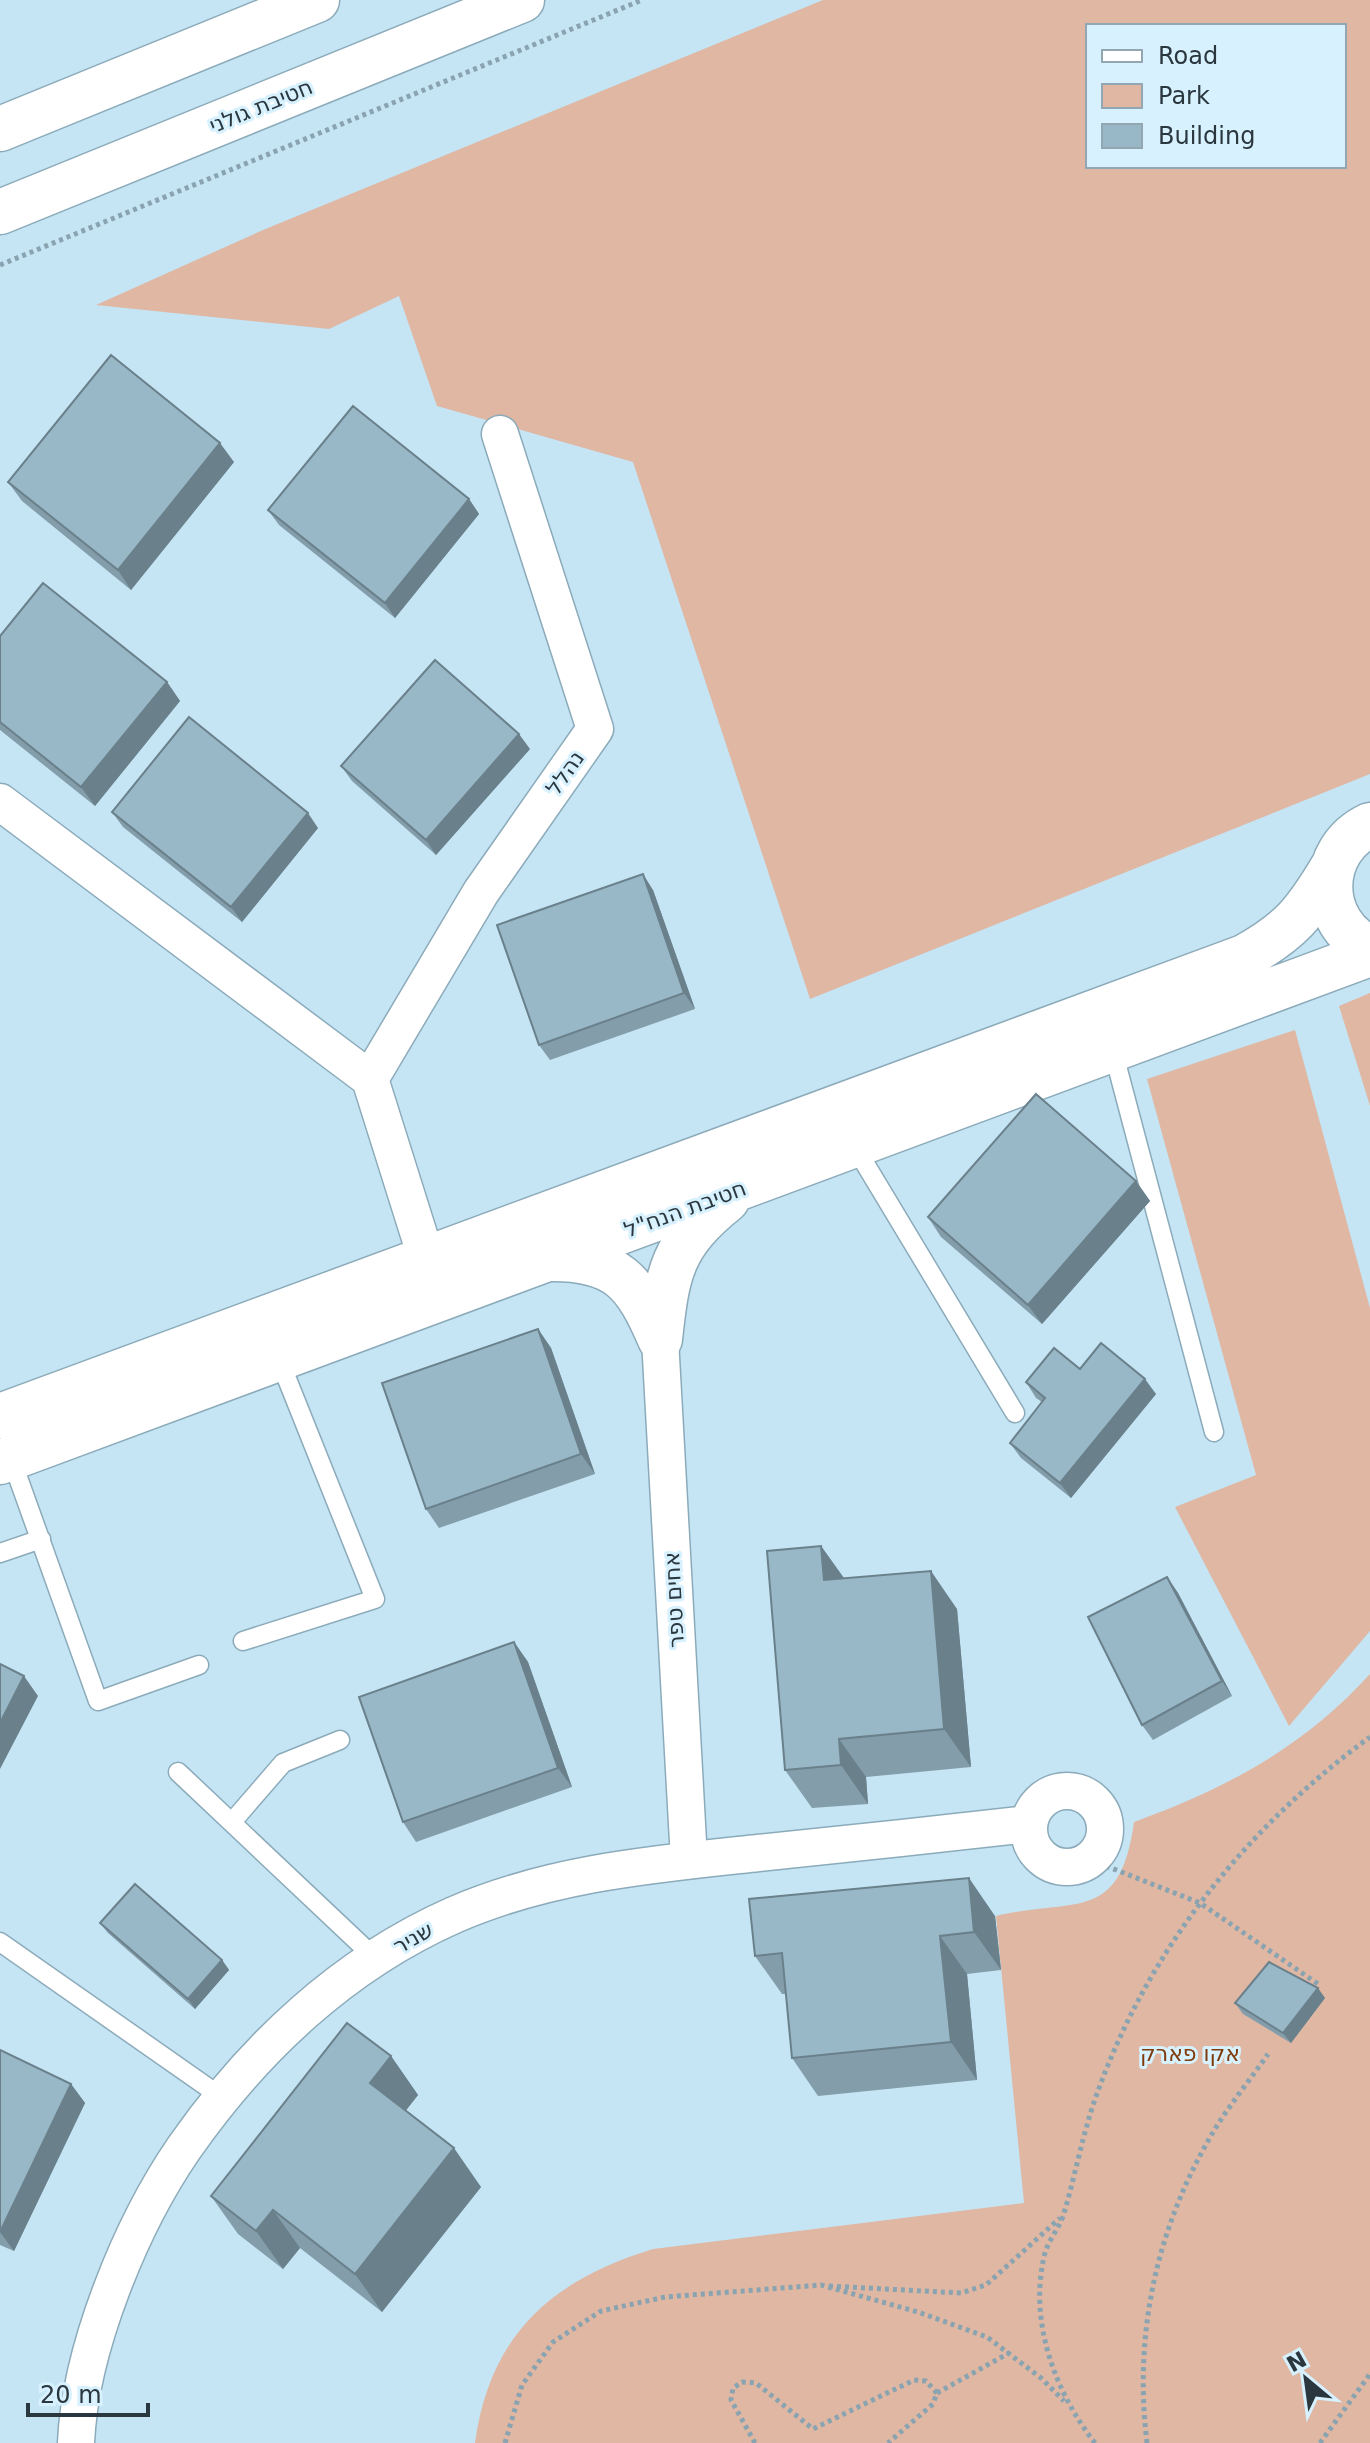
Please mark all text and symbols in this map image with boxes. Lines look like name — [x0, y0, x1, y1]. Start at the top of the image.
legend — [1086, 24, 1346, 168]
text: Road — [1158, 42, 1218, 70]
street label: חטיבת גולני — [206, 74, 316, 138]
text: Park — [1158, 82, 1210, 110]
text: Building — [1158, 122, 1255, 150]
street label: נהלל — [541, 746, 589, 800]
street label: חטיבת הנח"ל — [621, 1175, 749, 1243]
street label: אחים טפר — [659, 1551, 689, 1649]
street label: שניר — [389, 1917, 437, 1959]
park label: אקו פארק — [1140, 2041, 1240, 2066]
north arrow — [1266, 2339, 1346, 2419]
text: N — [1282, 2347, 1311, 2377]
scale bar — [28, 2367, 148, 2417]
text: 20 m — [40, 2381, 102, 2409]

